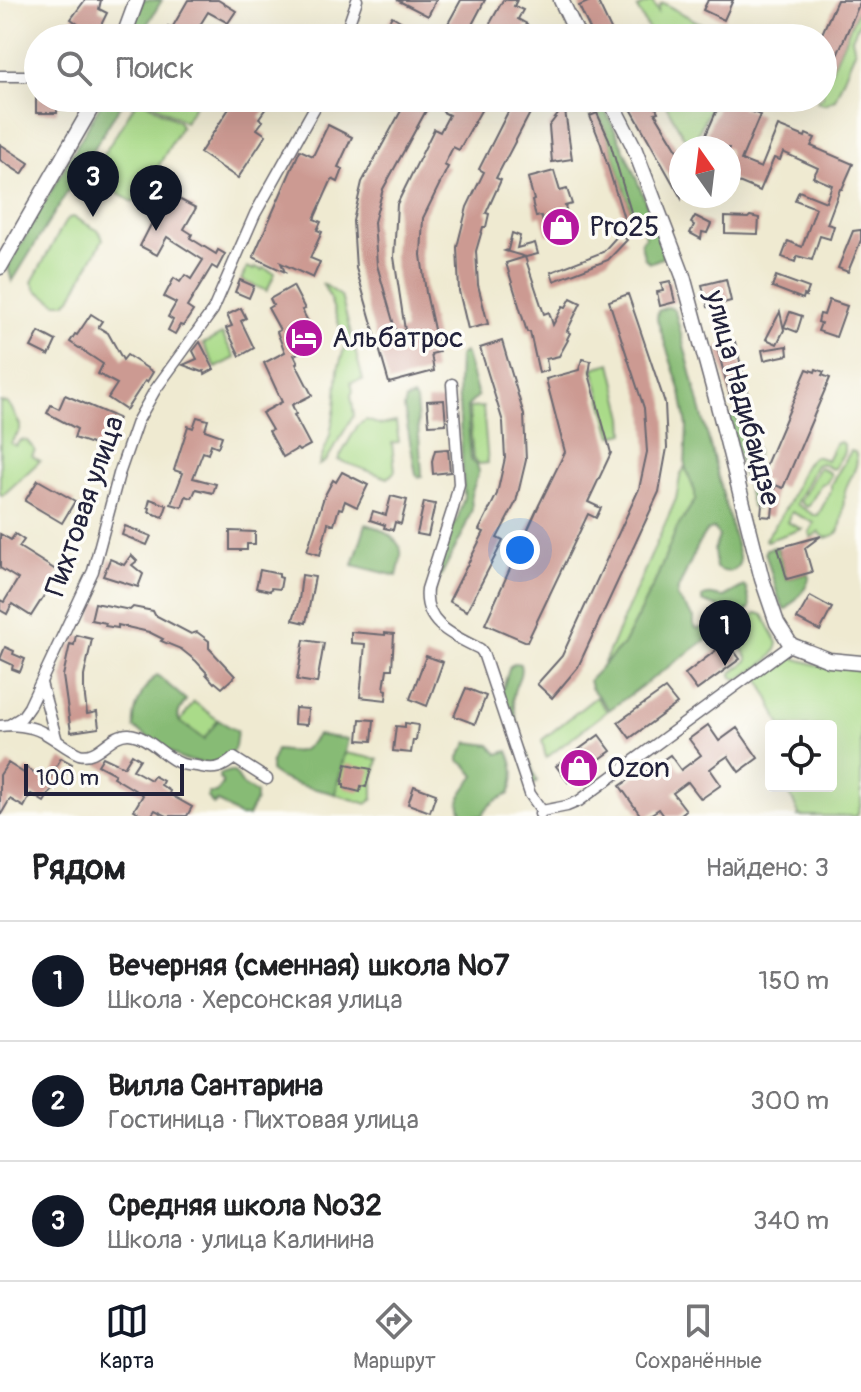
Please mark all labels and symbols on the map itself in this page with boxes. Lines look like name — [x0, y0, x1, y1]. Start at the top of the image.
north arrow — [669, 136, 741, 208]
pin: 3 — [67, 151, 119, 217]
pin: 2 — [130, 165, 182, 231]
shop icon: Pro25 — [540, 206, 582, 248]
place label: Pro25 — [589, 210, 659, 245]
street label: улица Надибаидзе — [696, 286, 788, 510]
hotel icon: Альбатрос — [283, 317, 325, 359]
place label: Альбатрос — [332, 321, 463, 356]
street label: Пихтовая улица — [38, 411, 132, 601]
your location — [500, 530, 540, 570]
pin: 1 — [699, 600, 751, 666]
shop icon: Ozon — [558, 747, 600, 789]
place label: Ozon — [607, 751, 670, 786]
scale bar — [24, 760, 184, 796]

